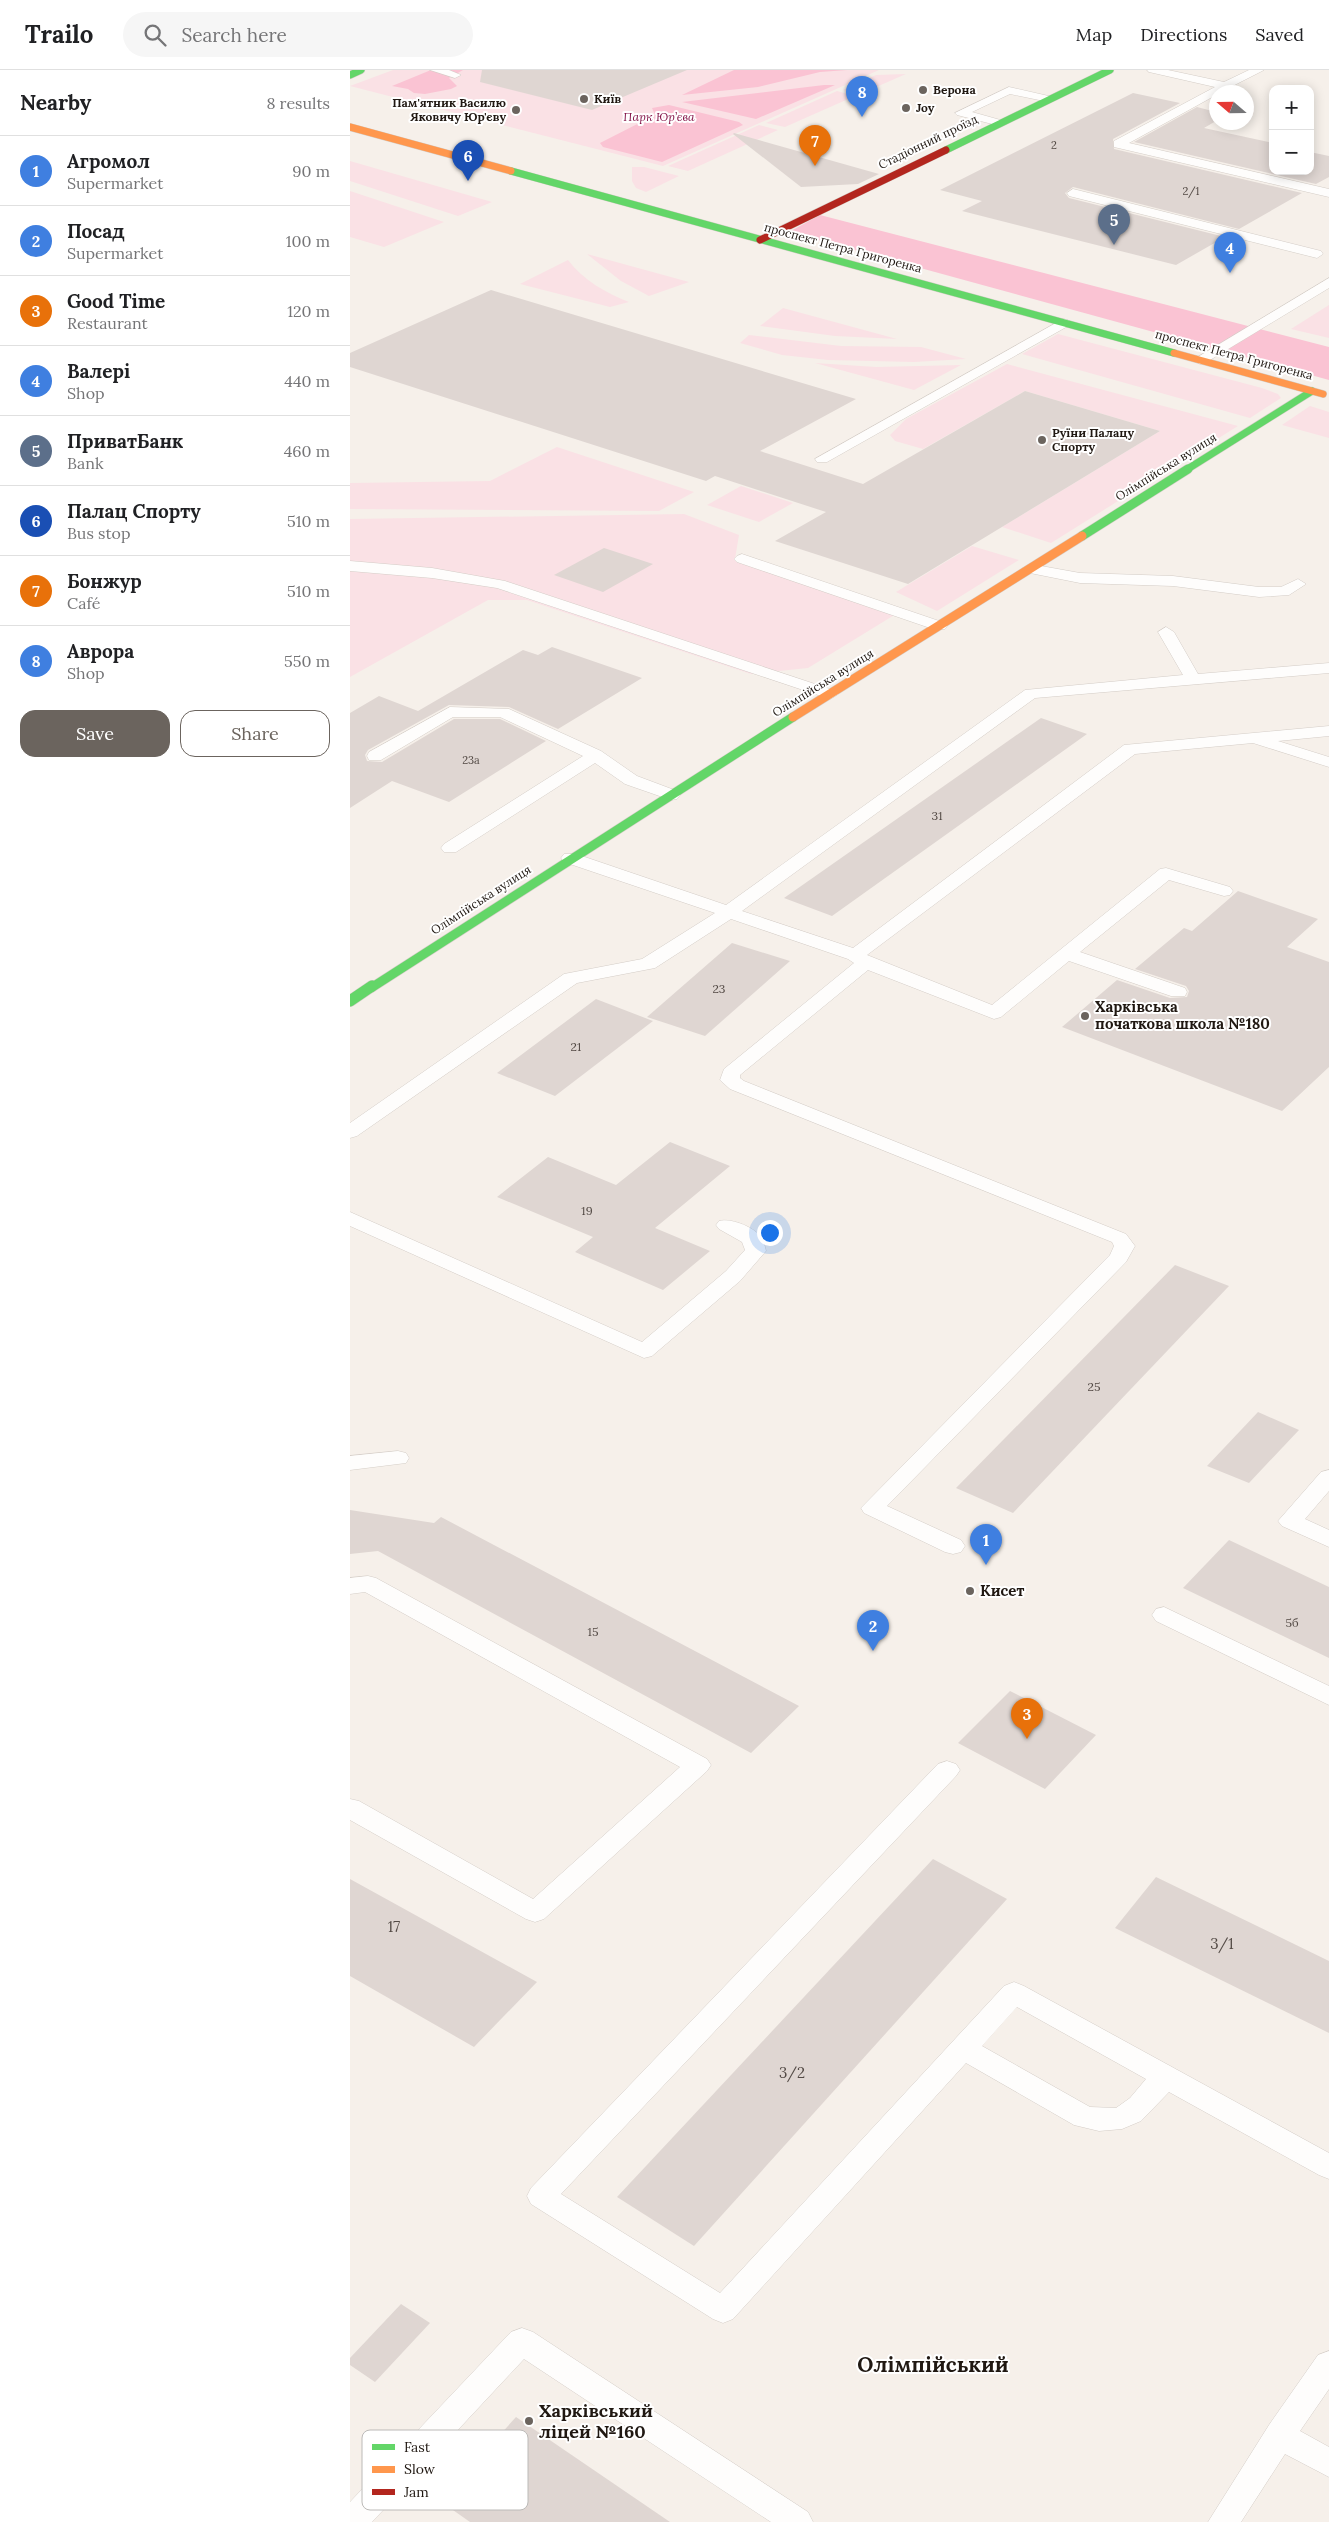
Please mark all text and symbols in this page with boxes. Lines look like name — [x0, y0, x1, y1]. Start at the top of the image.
search box — [123, 12, 473, 57]
text: Trailo — [25, 19, 93, 50]
icon: search — [141, 21, 169, 49]
text: Search here — [181, 23, 287, 47]
text: Map — [1076, 23, 1112, 46]
text: Directions — [1140, 23, 1227, 46]
text: Saved — [1255, 23, 1304, 46]
pin: 8 — [846, 76, 878, 117]
place label: Верона — [933, 82, 976, 97]
marker: Верона — [917, 84, 929, 96]
north arrow — [1209, 85, 1254, 130]
map controls — [1269, 85, 1314, 175]
button: + — [1269, 85, 1314, 130]
text: Nearby — [20, 89, 91, 116]
place label: Київ — [594, 91, 621, 106]
text: 8 results — [266, 93, 330, 113]
marker: Київ — [578, 93, 590, 105]
place label: Пам'ятник Василю Яковичу Юр'єву — [392, 95, 507, 124]
place label: Joy — [916, 100, 935, 115]
marker: Joy — [900, 102, 912, 114]
marker: Пам'ятник Василю Яковичу Юр'єву — [510, 104, 522, 116]
park label: Парк Юр’єва — [623, 109, 695, 124]
street label: Стадіонний проїзд — [876, 111, 980, 172]
pin: 7 — [799, 125, 831, 166]
button: − — [1269, 130, 1314, 175]
house number: 2 — [1051, 138, 1057, 152]
pin: 6 — [452, 140, 484, 181]
text: Агромол — [67, 149, 150, 173]
text: 1 — [33, 161, 39, 181]
text: 90 m — [292, 161, 330, 181]
text: Supermarket — [67, 173, 163, 193]
house number: 2/1 — [1182, 184, 1200, 199]
pin: 5 — [1098, 204, 1130, 245]
text: Посад — [67, 219, 125, 243]
street label: проспект Петра Григоренка — [763, 219, 924, 276]
text: 2 — [32, 231, 40, 251]
text: 100 m — [286, 231, 330, 251]
pin: 4 — [1214, 232, 1246, 273]
text: Supermarket — [67, 243, 163, 263]
text: Good Time — [67, 289, 165, 313]
text: 3 — [32, 301, 40, 321]
text: 120 m — [287, 301, 330, 321]
text: Restaurant — [67, 313, 148, 333]
street label: проспект Петра Григоренка — [1154, 326, 1315, 383]
text: Валері — [67, 359, 130, 383]
text: 4 — [32, 371, 40, 391]
text: 440 m — [284, 371, 330, 391]
text: Shop — [67, 383, 105, 403]
place label: Руїни Палацу Спорту — [1052, 425, 1134, 454]
text: ПриватБанк — [67, 429, 183, 453]
street label: Олімпійська вулиця — [1112, 429, 1219, 504]
marker: Руїни Палацу Спорту — [1036, 434, 1048, 446]
text: 5 — [32, 441, 40, 461]
text: 460 m — [284, 441, 330, 461]
text: Bank — [67, 453, 104, 473]
text: Палац Спорту — [67, 499, 201, 523]
text: 6 — [31, 511, 41, 531]
text: 510 m — [287, 511, 330, 531]
text: Bus stop — [67, 523, 131, 543]
text: Бонжур — [67, 569, 142, 593]
text: 7 — [32, 581, 40, 601]
text: 510 m — [287, 581, 330, 601]
text: Café — [67, 593, 100, 613]
text: Аврора — [67, 639, 134, 663]
street label: Олімпійська вулиця — [769, 645, 876, 720]
text: 8 — [31, 651, 41, 671]
text: 550 m — [284, 651, 330, 671]
text: Shop — [67, 663, 105, 683]
button: Save — [20, 710, 170, 757]
button: Share — [180, 710, 330, 757]
house number: 23а — [462, 753, 480, 767]
house number: 31 — [931, 808, 943, 823]
street label: Олімпійська вулиця — [428, 862, 534, 938]
house number: 23 — [713, 981, 726, 996]
place label: Харківська початкова школа №180 — [1095, 997, 1270, 1033]
marker: Харківська початкова школа №180 — [1079, 1010, 1091, 1022]
house number: 21 — [571, 1039, 581, 1054]
house number: 19 — [581, 1203, 593, 1218]
your location — [757, 1220, 783, 1246]
house number: 25 — [1088, 1379, 1100, 1394]
pin: 1 — [970, 1524, 1002, 1565]
place label: Кисет — [980, 1581, 1024, 1600]
marker: Кисет — [964, 1585, 976, 1597]
pin: 2 — [857, 1610, 889, 1651]
house number: 5б — [1285, 1615, 1299, 1630]
house number: 15 — [588, 1624, 598, 1639]
pin: 3 — [1011, 1698, 1043, 1739]
house number: 17 — [388, 1917, 400, 1936]
house number: 3/1 — [1210, 1934, 1234, 1954]
house number: 3/2 — [779, 2063, 805, 2083]
district label: Олімпійський — [857, 2351, 1009, 2378]
place label: Харківський ліцей №160 — [539, 2399, 653, 2443]
marker: Харківський ліцей №160 — [523, 2415, 535, 2427]
legend — [362, 2430, 528, 2510]
text: Fast — [404, 2438, 431, 2456]
text: Slow — [404, 2460, 436, 2478]
text: Jam — [403, 2483, 429, 2501]

